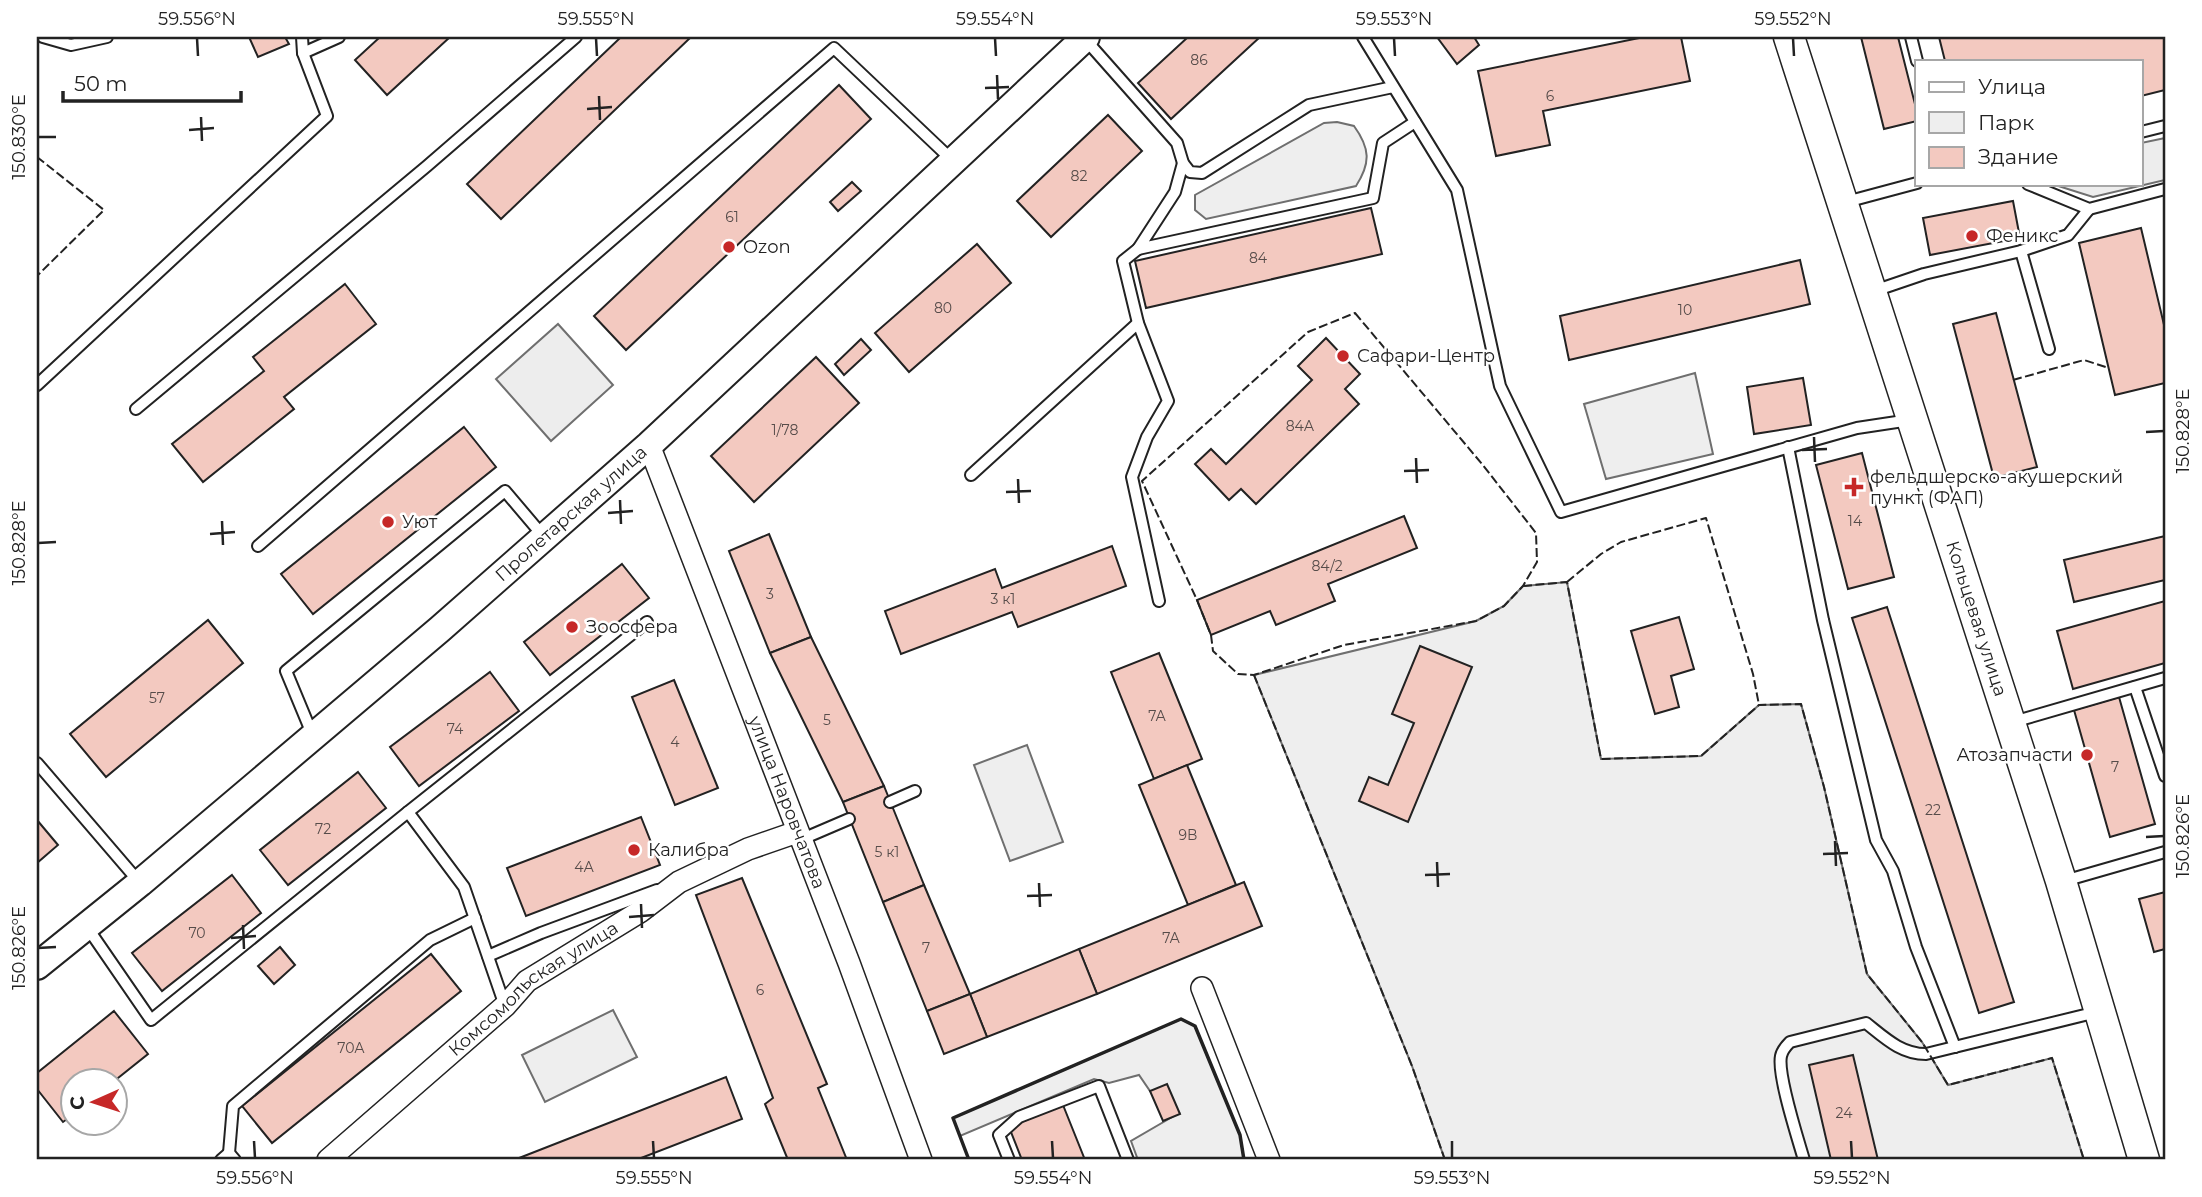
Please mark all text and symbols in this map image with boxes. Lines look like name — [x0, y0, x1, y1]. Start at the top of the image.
text: 59.556°N — [158, 8, 236, 30]
text: 59.555°N — [557, 8, 635, 30]
text: 59.554°N — [956, 8, 1034, 30]
text: 59.553°N — [1355, 8, 1433, 30]
text: 59.552°N — [1754, 8, 1832, 30]
house number: 86 — [1190, 51, 1208, 69]
scale bar — [63, 60, 242, 104]
legend — [1915, 60, 2142, 186]
text: 50 m — [74, 71, 128, 96]
text: Улица — [1978, 74, 2046, 99]
house number: 6 — [1546, 87, 1555, 105]
text: 150.830°E — [8, 94, 30, 180]
text: Парк — [1978, 110, 2034, 135]
text: Здание — [1978, 144, 2059, 169]
house number: 82 — [1071, 167, 1087, 185]
house number: 61 — [725, 208, 739, 226]
place label: Феникс — [1986, 225, 2058, 247]
marker: Феникс — [1964, 228, 1980, 244]
place label: Ozon — [743, 236, 791, 258]
marker: Ozon — [721, 239, 737, 255]
house number: 84 — [1249, 249, 1268, 267]
house number: 80 — [934, 299, 952, 317]
house number: 10 — [1678, 301, 1692, 319]
place label: Сафари-Центр — [1357, 345, 1495, 367]
marker: Сафари-Центр — [1335, 348, 1351, 364]
text: 150.828°E — [2172, 388, 2194, 474]
house number: 84А — [1286, 417, 1315, 435]
house number: 1/78 — [772, 421, 798, 439]
street label: Пролетарская улица — [491, 441, 651, 586]
place label: фельдшерско-акушерский пункт (ФАП) — [1870, 466, 2123, 509]
marker: фельдшерско-акушерский пункт (ФАП) — [1844, 477, 1864, 497]
text: 150.828°E — [8, 500, 30, 586]
place label: Уют — [402, 511, 438, 533]
house number: 14 — [1848, 512, 1863, 530]
marker: Уют — [380, 514, 396, 530]
street label: Кольцевая улица — [1941, 538, 2012, 699]
house number: 84/2 — [1311, 557, 1343, 575]
house number: 3 — [766, 585, 774, 603]
house number: 3 к1 — [991, 590, 1015, 608]
place label: Зоосфера — [586, 616, 678, 638]
marker: Зоосфера — [564, 619, 580, 635]
house number: 57 — [149, 689, 165, 707]
house number: 7А — [1148, 707, 1166, 725]
house number: 5 — [823, 711, 831, 729]
street label: улица Наровчатова — [743, 712, 830, 892]
house number: 74 — [447, 720, 464, 738]
house number: 4 — [670, 733, 680, 751]
place label: Атозапчасти — [1956, 744, 2073, 766]
marker: Атозапчасти — [2079, 747, 2095, 763]
house number: 7 — [2111, 758, 2119, 776]
text: 150.826°E — [2172, 794, 2194, 878]
house number: 22 — [1925, 801, 1941, 819]
house number: 72 — [315, 820, 331, 838]
house number: 9В — [1178, 826, 1198, 844]
place label: Калибра — [648, 839, 729, 861]
marker: Калибра — [626, 842, 642, 858]
house number: 5 к1 — [875, 843, 899, 861]
house number: 4А — [574, 858, 594, 876]
text: 150.826°E — [8, 906, 30, 990]
street label: Комсомольская улица — [444, 917, 622, 1061]
house number: 70 — [188, 924, 206, 942]
house number: 7А — [1162, 929, 1180, 947]
house number: 7 — [922, 939, 930, 957]
house number: 6 — [756, 981, 765, 999]
house number: 70А — [337, 1039, 365, 1057]
north arrow — [60, 1068, 130, 1138]
text: С — [66, 1095, 89, 1110]
house number: 24 — [1836, 1104, 1853, 1122]
text: 59.556°N — [216, 1167, 294, 1189]
text: 59.555°N — [615, 1167, 693, 1189]
text: 59.554°N — [1014, 1167, 1092, 1189]
text: 59.553°N — [1413, 1167, 1491, 1189]
text: 59.552°N — [1813, 1167, 1891, 1189]

